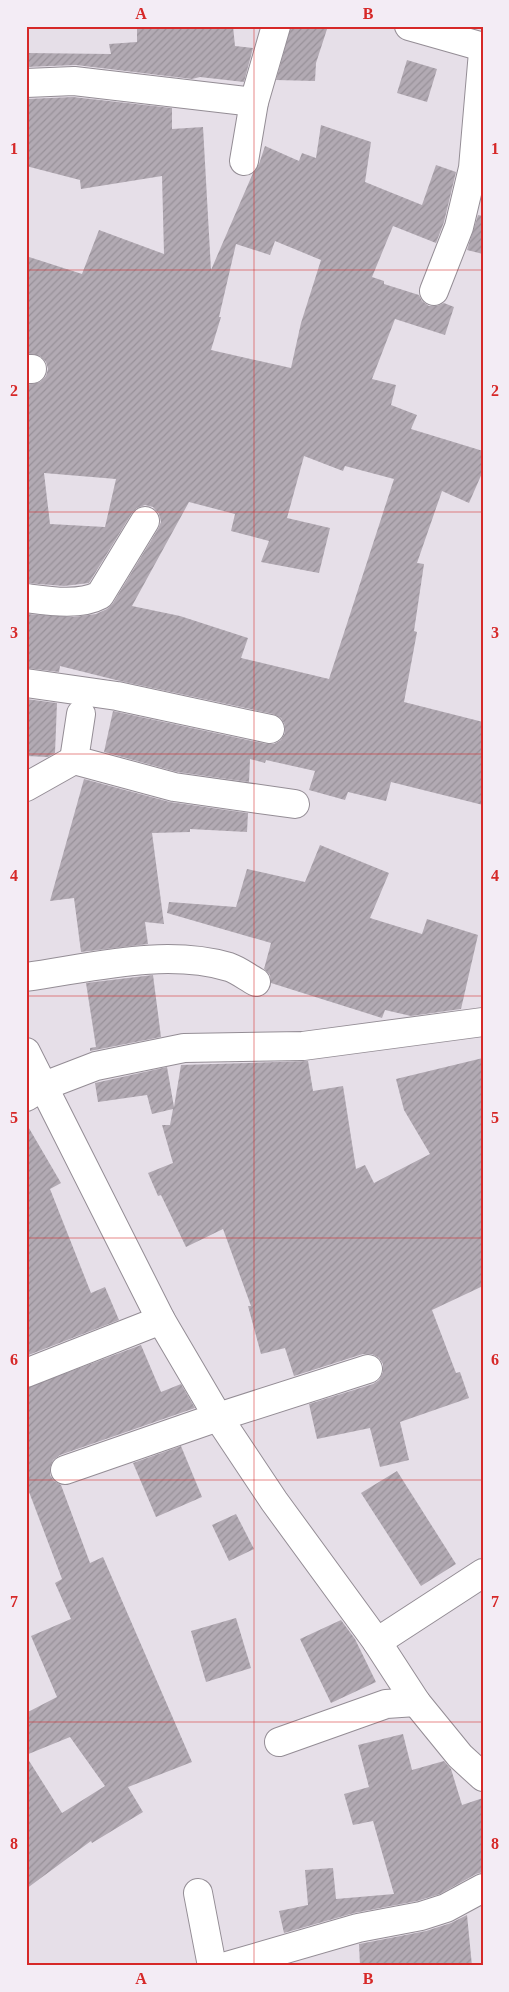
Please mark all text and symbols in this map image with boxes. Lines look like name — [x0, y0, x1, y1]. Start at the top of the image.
text: A — [135, 5, 147, 22]
text: B — [363, 5, 374, 22]
text: 1 — [10, 140, 18, 157]
text: 1 — [491, 140, 499, 157]
text: 2 — [10, 382, 18, 399]
text: 2 — [491, 382, 499, 399]
text: 3 — [10, 624, 18, 641]
text: 3 — [491, 624, 499, 641]
text: 4 — [10, 867, 18, 884]
text: 4 — [491, 867, 499, 884]
text: 5 — [10, 1109, 18, 1126]
text: 5 — [491, 1109, 499, 1126]
text: 6 — [10, 1351, 18, 1368]
text: 6 — [491, 1351, 499, 1368]
text: 7 — [10, 1593, 18, 1610]
text: 7 — [491, 1593, 499, 1610]
text: 8 — [10, 1835, 18, 1852]
text: 8 — [491, 1835, 499, 1852]
text: A — [135, 1970, 147, 1987]
text: B — [363, 1970, 374, 1987]

